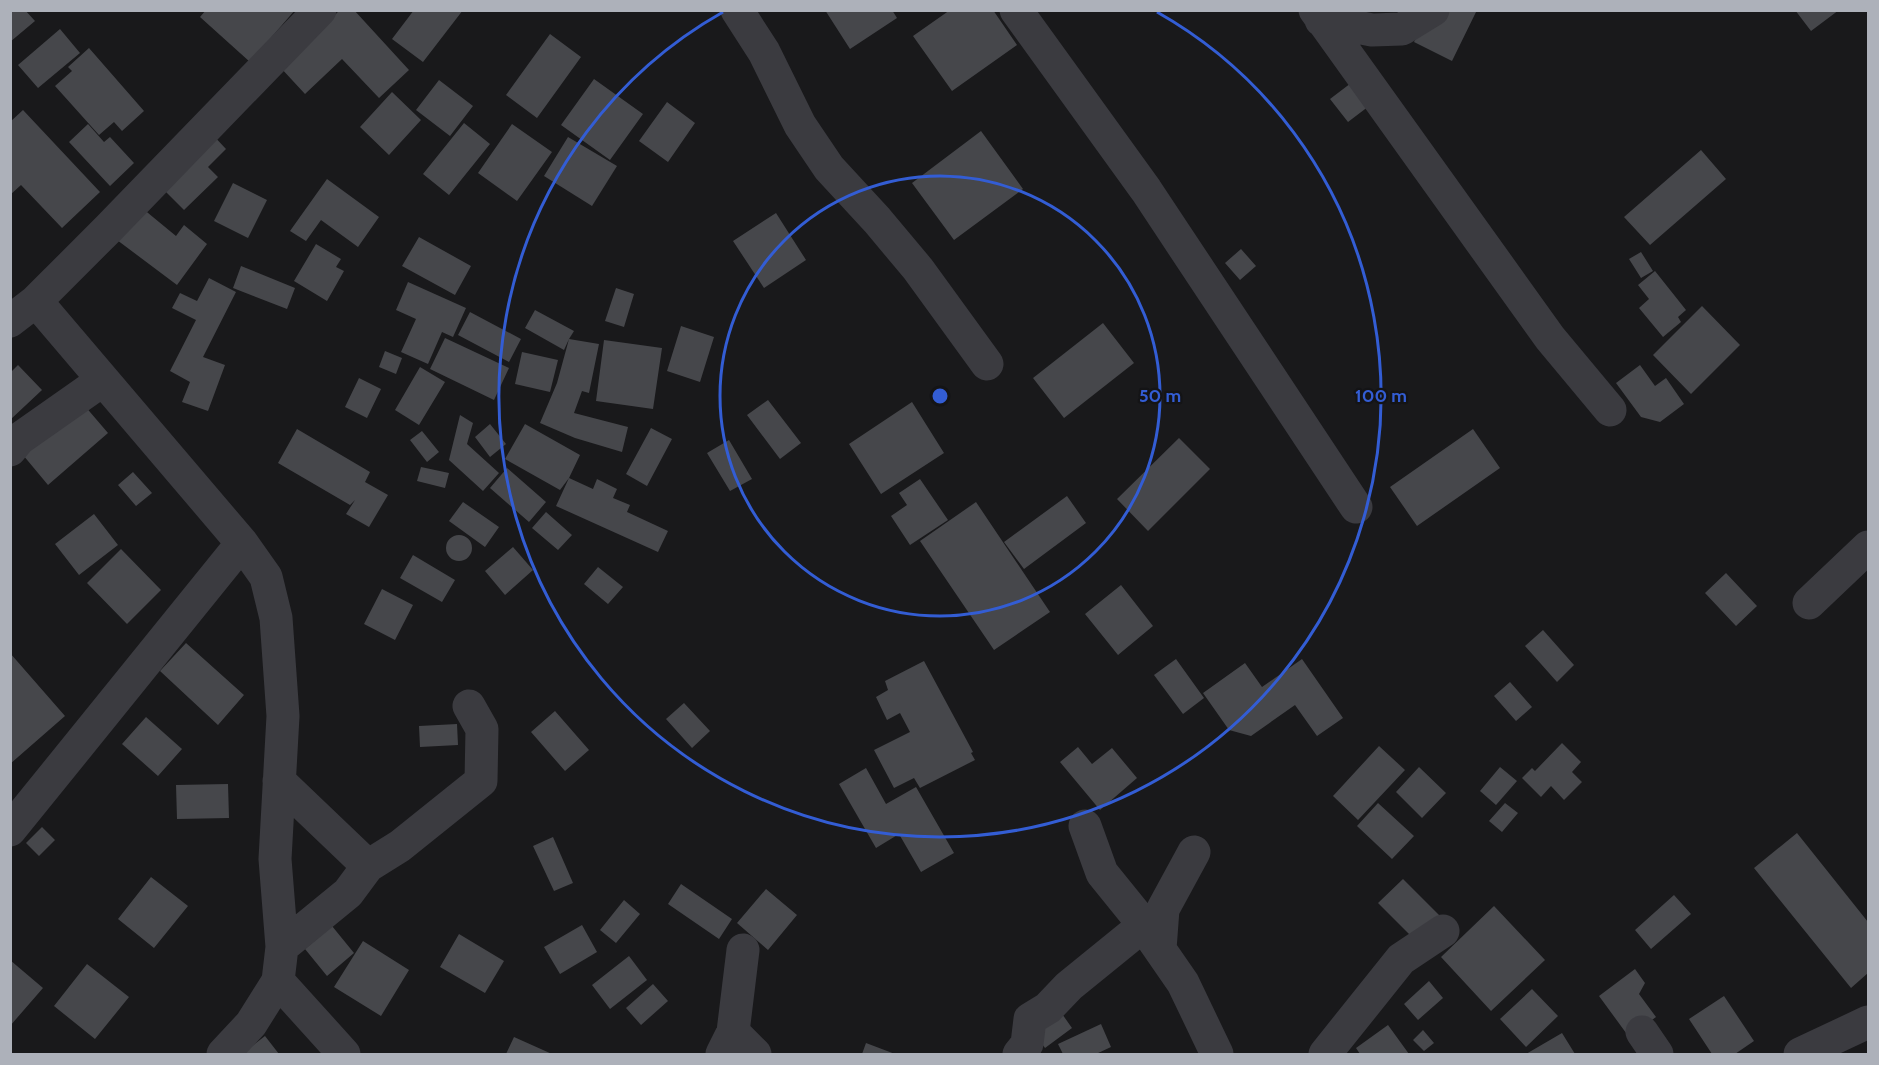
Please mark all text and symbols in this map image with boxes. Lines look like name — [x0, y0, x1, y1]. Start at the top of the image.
text: 50 m — [1139, 385, 1181, 407]
text: 100 m — [1355, 385, 1407, 407]
centre of rings — [930, 386, 950, 406]

